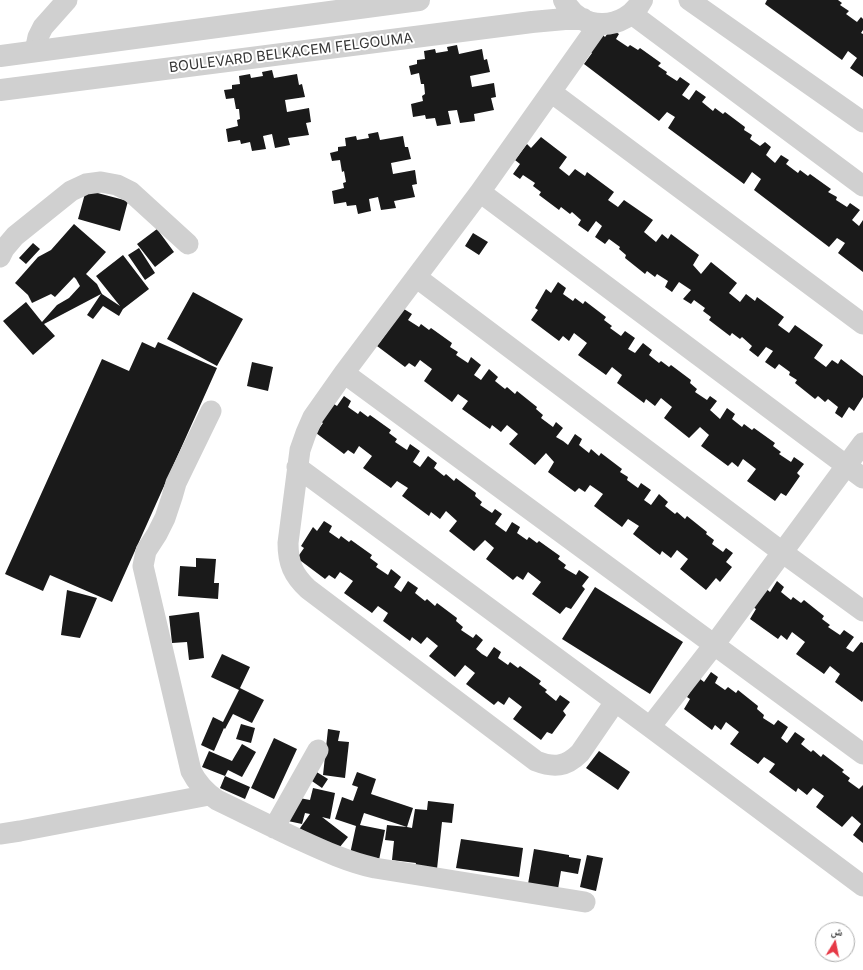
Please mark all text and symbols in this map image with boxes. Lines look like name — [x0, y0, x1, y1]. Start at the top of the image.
street label: BOULEVARD BELKACEM FELGOUMA — [168, 30, 414, 76]
north arrow — [815, 922, 855, 962]
text: ش — [830, 923, 844, 939]

